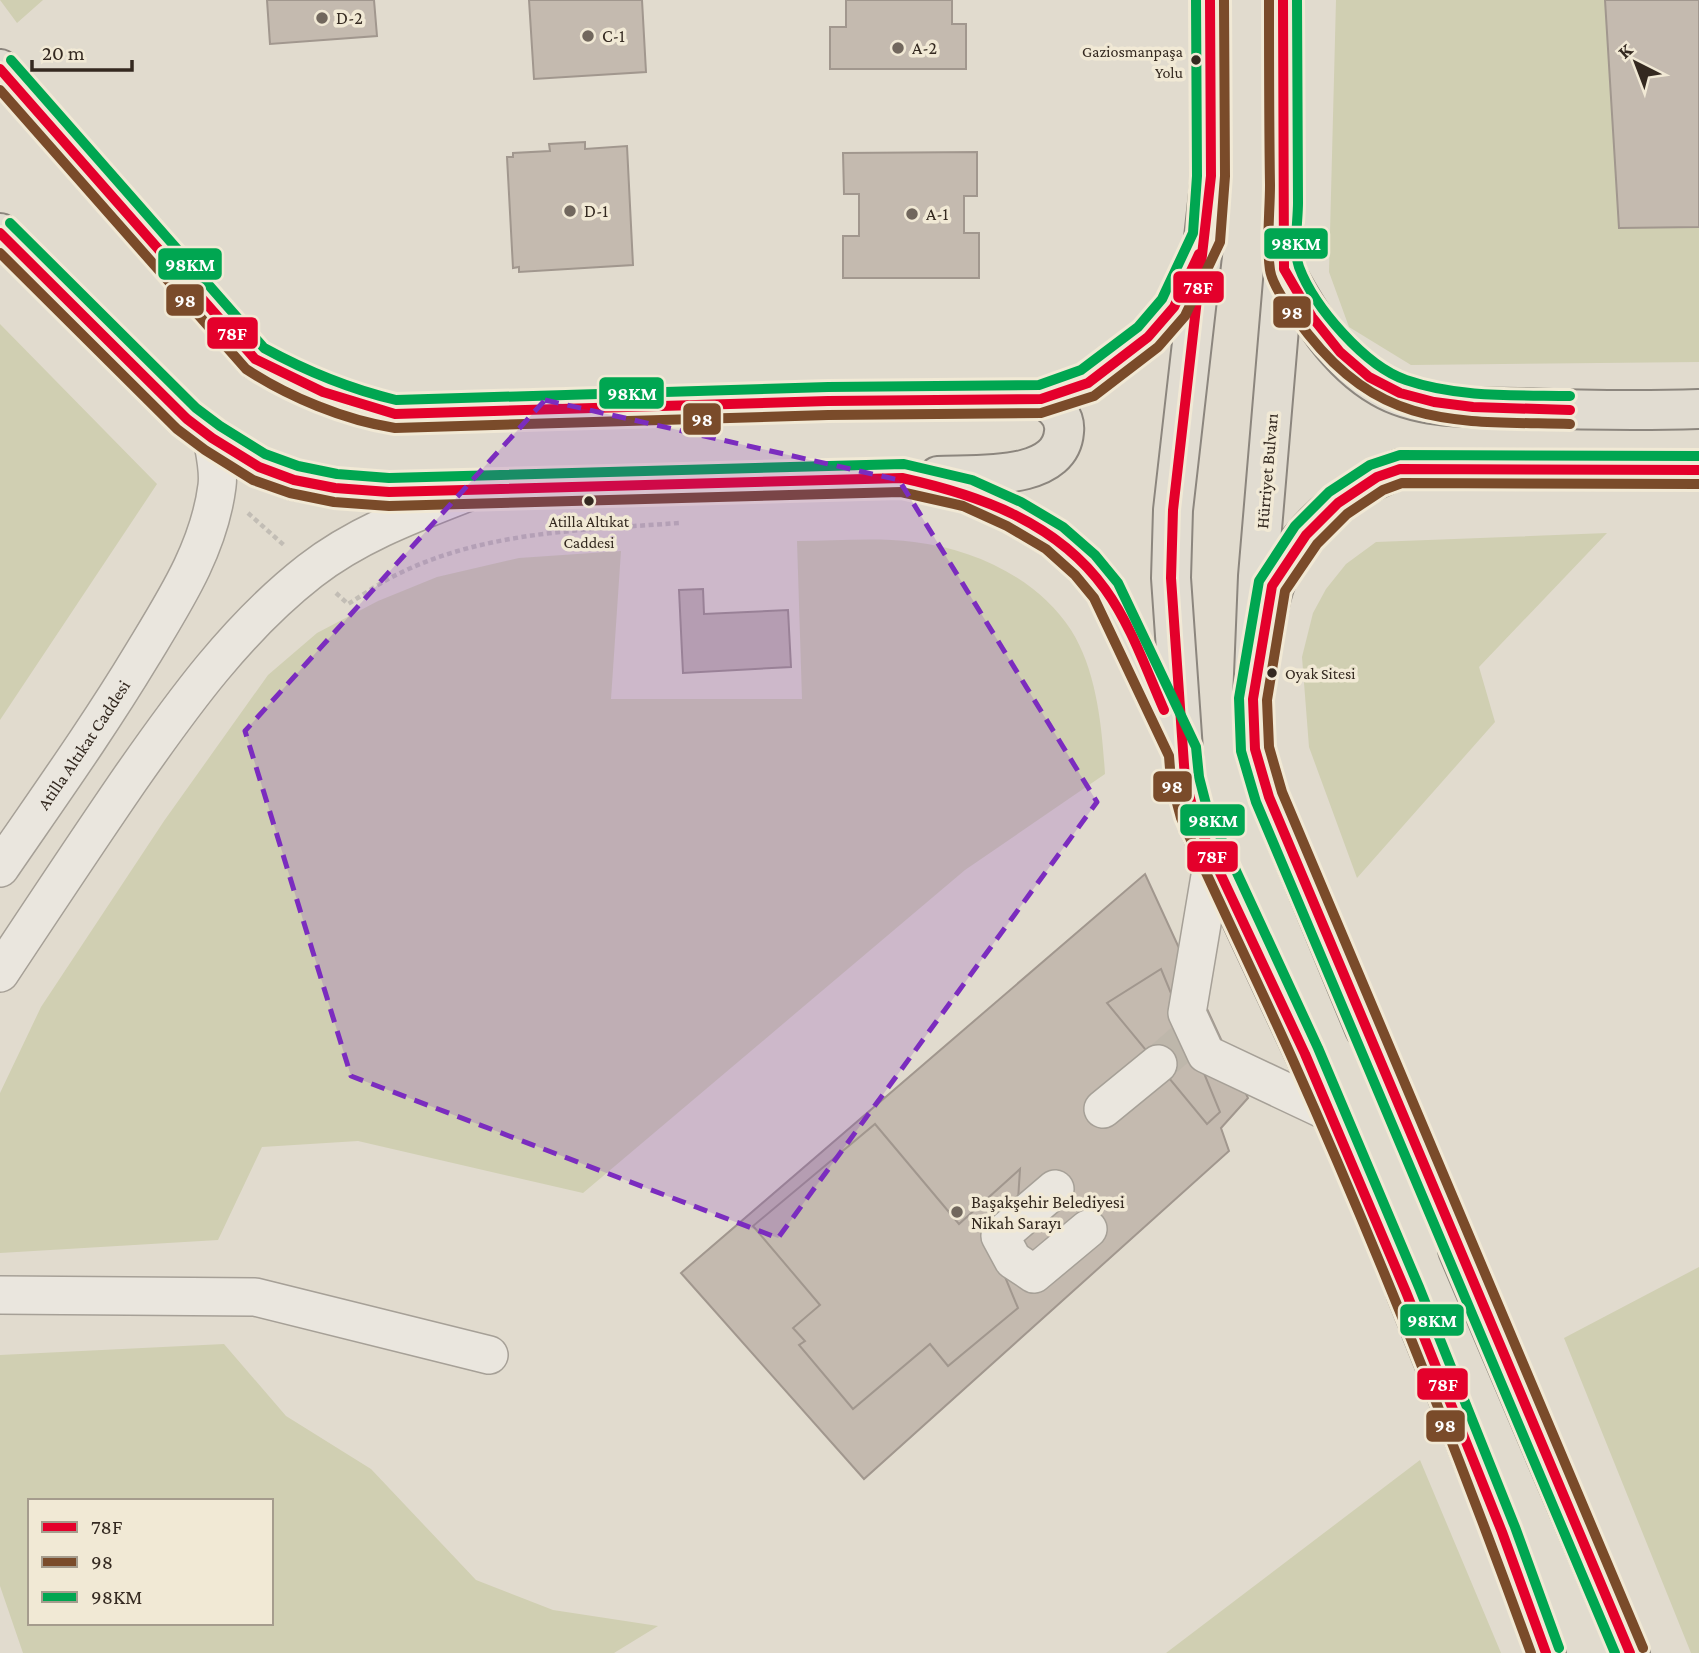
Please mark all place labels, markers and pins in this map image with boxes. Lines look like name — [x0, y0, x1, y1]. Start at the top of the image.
place label: D-2 — [336, 8, 363, 28]
marker: D-2 — [314, 10, 330, 26]
place label: C-1 — [602, 26, 625, 46]
marker: C-1 — [580, 28, 596, 44]
place label: A-2 — [912, 38, 937, 58]
marker: A-2 — [890, 40, 906, 56]
place label: Gaziosmanpaşa Yolu — [1082, 43, 1184, 81]
marker: Gaziosmanpaşa Yolu — [1189, 53, 1203, 67]
place label: D-1 — [584, 201, 608, 221]
marker: D-1 — [562, 203, 578, 219]
place label: A-1 — [926, 204, 948, 224]
marker: A-1 — [904, 206, 920, 222]
marker: Atilla Altıkat Caddesi — [582, 494, 596, 508]
place label: Atilla Altıkat Caddesi — [549, 513, 630, 551]
place label: Oyak Sitesi — [1285, 665, 1355, 683]
marker: Oyak Sitesi — [1265, 666, 1279, 680]
place label: Başakşehir Belediyesi Nikah Sarayı — [971, 1192, 1125, 1233]
marker: Başakşehir Belediyesi Nikah Sarayı — [949, 1204, 965, 1220]

